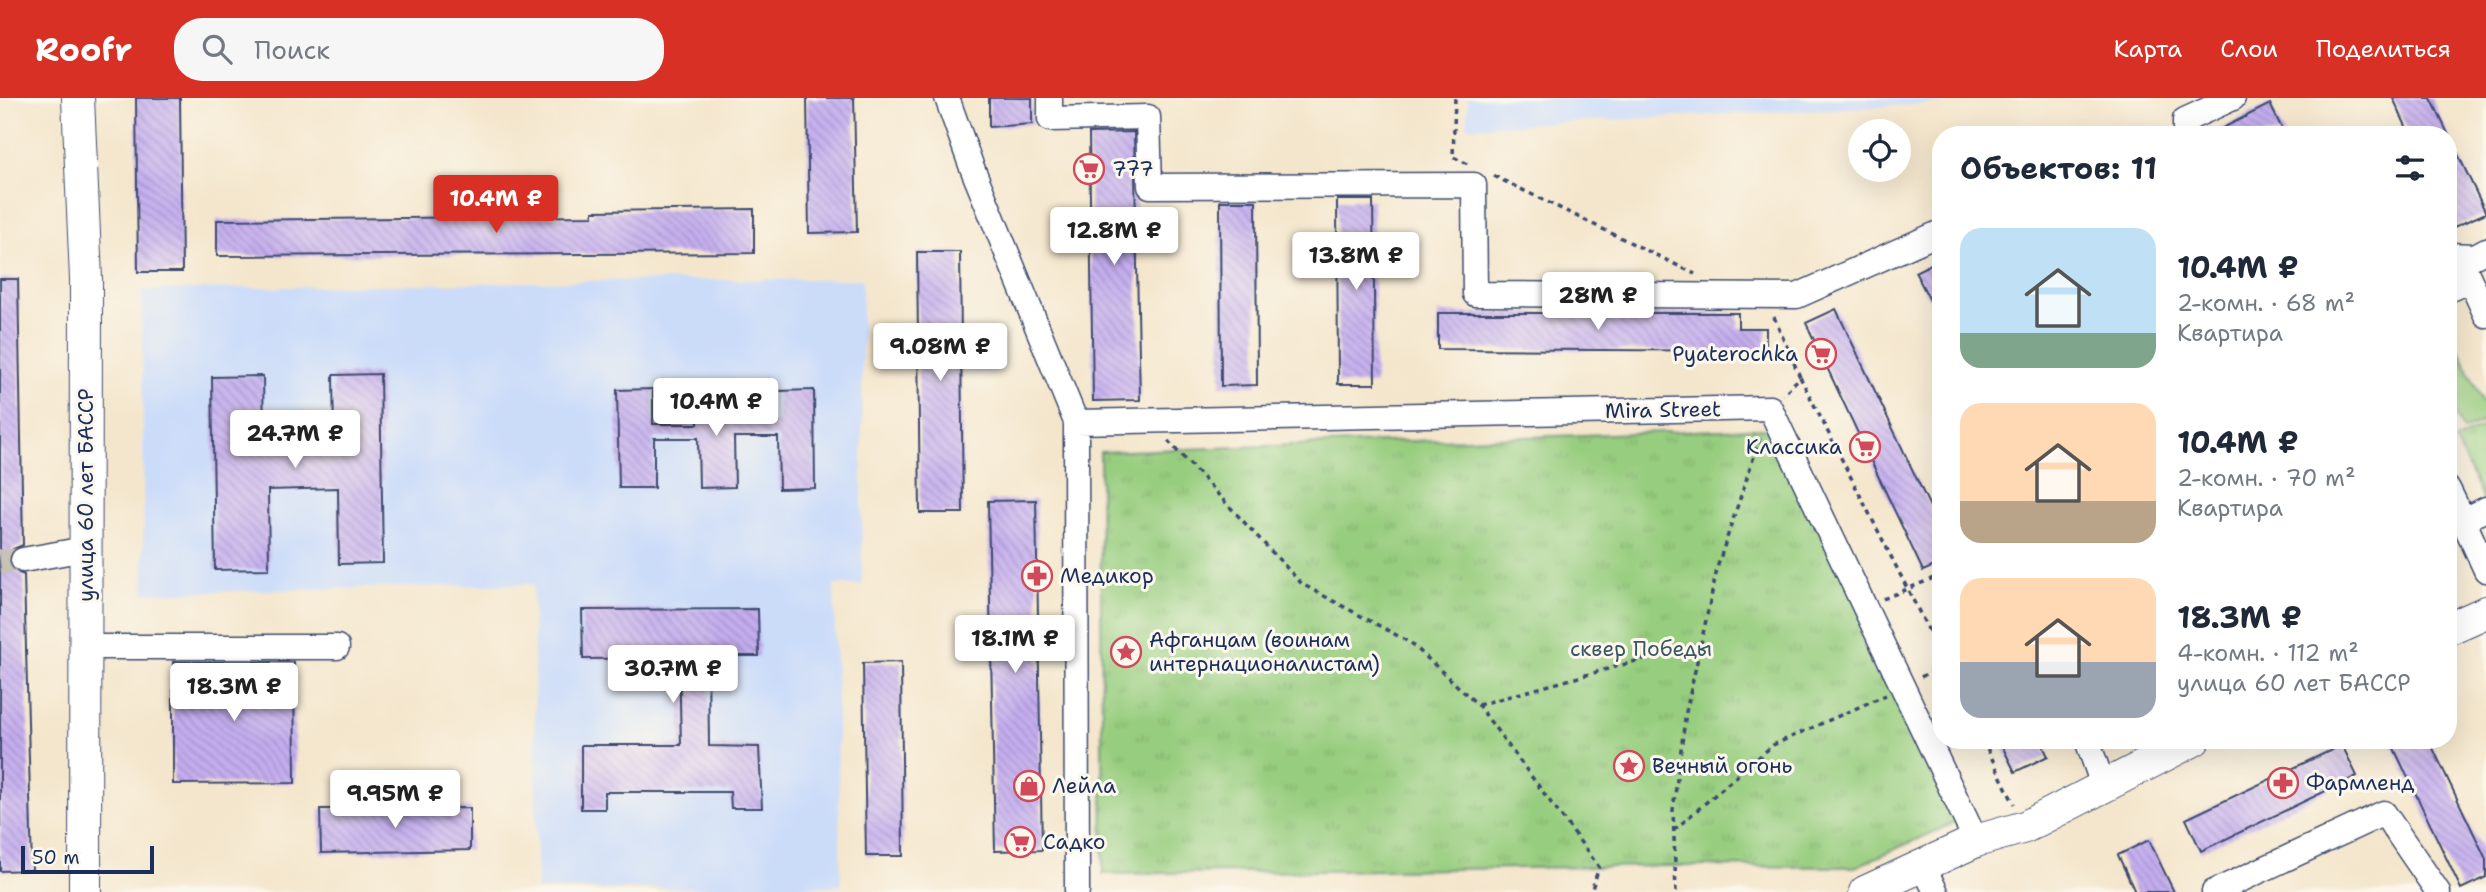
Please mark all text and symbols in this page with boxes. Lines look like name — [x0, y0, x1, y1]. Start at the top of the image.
search box — [174, 18, 664, 81]
text: Roofr — [35, 27, 132, 72]
icon: search — [198, 30, 236, 68]
text: Поиск — [254, 32, 330, 67]
text: Карта — [2114, 33, 2182, 65]
text: Слои — [2220, 33, 2278, 65]
text: Поделиться — [2316, 33, 2451, 65]
map controls — [1848, 119, 1911, 182]
button: locate — [1848, 119, 1911, 182]
text: Объектов: 11 — [1960, 148, 2157, 189]
icon: filters — [2391, 149, 2429, 187]
supermarket icon: 777 — [1072, 152, 1106, 186]
place label: 777 — [1112, 155, 1154, 183]
pin: 10.4M ₽ — [431, 176, 561, 235]
text: 10.4M ₽ — [449, 183, 543, 213]
pin: 12.8M ₽ — [1049, 208, 1179, 267]
text: 12.8M ₽ — [1066, 215, 1162, 245]
pin: 13.8M ₽ — [1291, 232, 1421, 292]
text: 13.8M ₽ — [1308, 240, 1404, 270]
text: 10.4M ₽ — [2177, 247, 2299, 288]
icon: home — [2016, 256, 2100, 340]
pin: 28M ₽ — [1549, 272, 1647, 332]
text: 28M ₽ — [1558, 280, 1638, 310]
text: 2-комн. · 68 m² — [2177, 288, 2355, 318]
text: Квартира — [2177, 318, 2283, 348]
pin: 9.08M ₽ — [875, 324, 1005, 383]
text: 9.08M ₽ — [889, 331, 991, 361]
supermarket icon: Pyaterochka — [1804, 337, 1838, 371]
place label: Pyaterochka — [1672, 340, 1798, 368]
pin: 10.4M ₽ — [651, 378, 781, 438]
text: 10.4M ₽ — [669, 386, 763, 416]
street label: улица 60 лет БАССР — [72, 388, 100, 602]
street label: Mira Street — [1605, 395, 1721, 425]
pin: 24.7M ₽ — [230, 410, 360, 470]
text: 24.7M ₽ — [246, 418, 344, 448]
text: 10.4M ₽ — [2177, 422, 2299, 463]
supermarket icon: Классика — [1848, 430, 1882, 464]
icon: home — [2016, 431, 2100, 515]
place label: Классика — [1746, 433, 1842, 461]
text: 2-комн. · 70 m² — [2177, 463, 2356, 493]
text: Квартира — [2177, 493, 2283, 523]
pharmacy icon: Медикор — [1020, 559, 1054, 593]
place label: Медикор — [1060, 562, 1154, 590]
text: 18.3M ₽ — [2177, 597, 2302, 638]
icon: home — [2016, 606, 2100, 690]
pin: 18.1M ₽ — [950, 616, 1080, 675]
text: 18.1M ₽ — [971, 623, 1059, 653]
place label: Афганцам (воинам интернационалистам) — [1149, 626, 1380, 678]
place icon: Афганцам (воинам интернационалистам) — [1109, 635, 1143, 669]
park label: сквер Победы — [1570, 635, 1712, 663]
text: 4-комн. · 112 m² — [2177, 638, 2359, 668]
pin: 30.7M ₽ — [608, 646, 738, 705]
text: 30.7M ₽ — [624, 653, 722, 683]
pin: 18.3M ₽ — [169, 664, 299, 723]
text: улица 60 лет БАССР — [2177, 668, 2411, 698]
text: 18.3M ₽ — [186, 671, 282, 701]
place icon: Вечный огонь — [1612, 749, 1646, 783]
place label: Вечный огонь — [1652, 752, 1792, 780]
pharmacy icon: Фармленд — [2266, 766, 2300, 800]
shop icon: Лейла — [1012, 769, 1046, 803]
place label: Фармленд — [2306, 769, 2415, 797]
pin: 9.95M ₽ — [330, 770, 460, 830]
place label: Лейла — [1052, 772, 1116, 800]
text: 9.95M ₽ — [346, 778, 444, 808]
supermarket icon: Садко — [1003, 825, 1037, 859]
place label: Садко — [1043, 828, 1106, 856]
scale bar — [21, 843, 154, 875]
text: 50 m — [32, 845, 80, 870]

